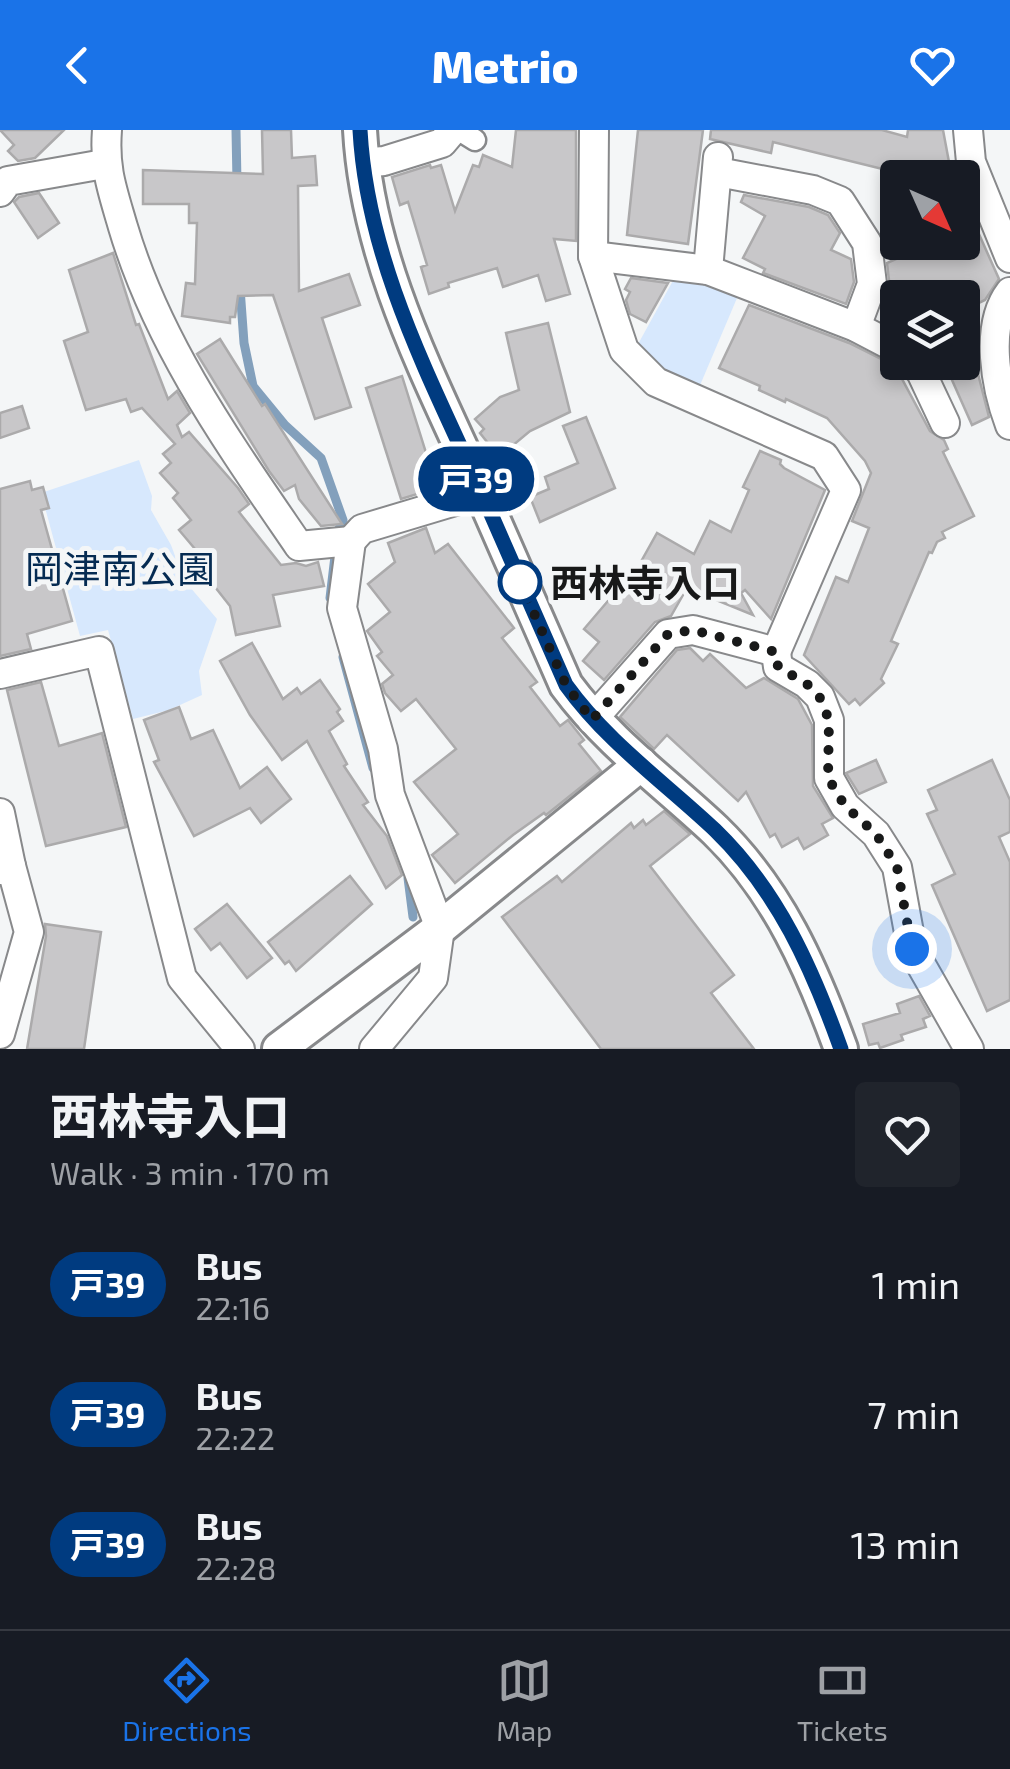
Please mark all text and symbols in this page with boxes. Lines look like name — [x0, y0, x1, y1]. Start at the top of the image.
icon: back — [50, 38, 105, 93]
text: Metrio — [431, 38, 579, 92]
icon: heart — [905, 38, 960, 93]
north arrow — [880, 160, 980, 260]
map controls — [880, 160, 980, 380]
button: layers — [880, 280, 980, 380]
line badge: 戸39 — [418, 446, 534, 512]
text: 戸39 — [438, 458, 514, 500]
park label: 岡津南公園 — [25, 545, 215, 591]
place label: 西林寺入口 — [550, 559, 740, 605]
marker: 西林寺入口 — [499, 561, 541, 603]
your location — [887, 924, 937, 974]
button: heart — [855, 1082, 960, 1187]
text: 西林寺入口 — [50, 1086, 290, 1144]
text: Walk · 3 min · 170 m — [50, 1153, 330, 1191]
text: Bus — [196, 1242, 263, 1288]
text: 1 min — [872, 1261, 960, 1307]
text: 戸39 — [70, 1263, 146, 1305]
text: 22:16 — [196, 1288, 270, 1326]
text: Bus — [196, 1372, 263, 1418]
text: 7 min — [867, 1391, 960, 1437]
text: 戸39 — [70, 1393, 146, 1435]
text: 22:22 — [196, 1418, 275, 1456]
text: Bus — [196, 1502, 263, 1548]
text: 13 min — [850, 1521, 960, 1567]
text: 戸39 — [70, 1523, 146, 1565]
text: 22:28 — [196, 1548, 276, 1586]
tab: Directions — [122, 1653, 251, 1747]
tab: Map — [496, 1653, 552, 1747]
tab: Tickets — [797, 1653, 888, 1747]

